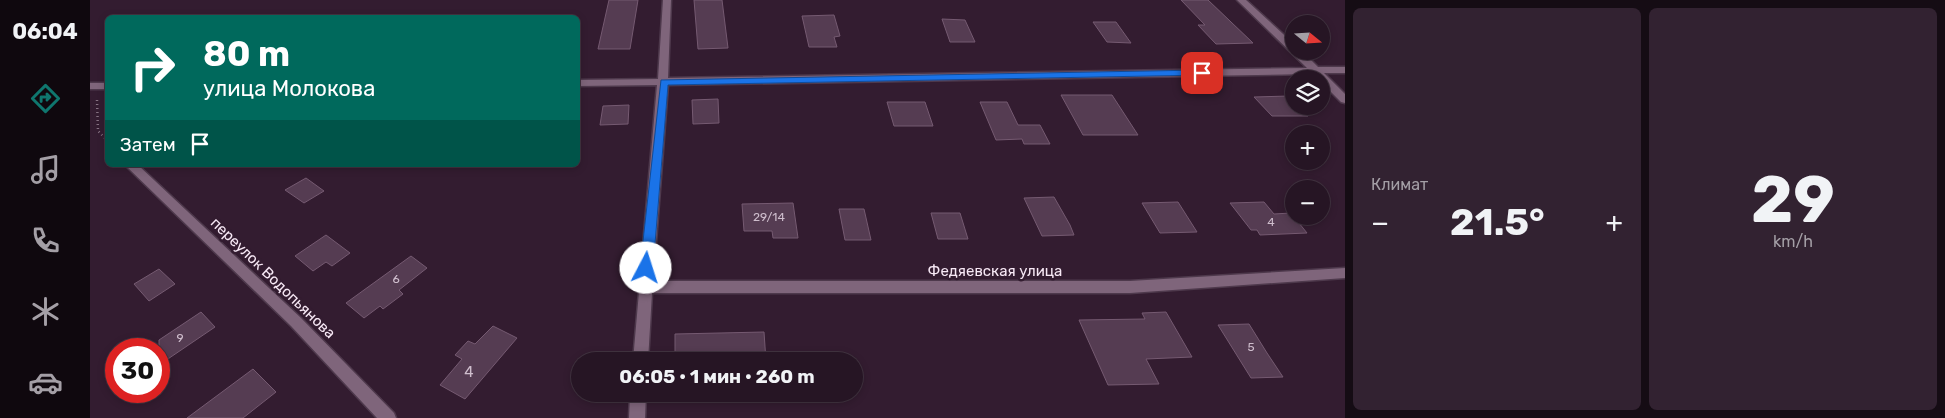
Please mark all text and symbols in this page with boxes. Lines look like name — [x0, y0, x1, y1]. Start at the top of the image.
north arrow — [1285, 15, 1330, 60]
map controls — [1285, 15, 1330, 225]
text: 06:04 — [12, 18, 78, 45]
text: 80 m — [203, 33, 290, 75]
icon: right — [120, 35, 185, 100]
pin — [1181, 52, 1223, 94]
icon: arrive — [1188, 59, 1216, 87]
button: layers — [1285, 70, 1330, 115]
text: улица Молокова — [203, 75, 375, 102]
icon: directions — [28, 81, 63, 116]
button: + — [1285, 125, 1330, 170]
icon: arrive — [186, 130, 214, 158]
text: Затем — [120, 133, 176, 156]
icon: music — [28, 152, 63, 187]
text: 29 — [1751, 161, 1835, 238]
text: Климат — [1371, 175, 1428, 194]
button: − — [1285, 180, 1330, 225]
text: 21.5° — [1450, 199, 1545, 245]
text: − — [1371, 206, 1389, 239]
text: + — [1606, 206, 1623, 239]
house number: 29/14 — [753, 210, 785, 224]
street label: переулок Водопьянова — [207, 214, 339, 342]
house number: 4 — [1267, 215, 1275, 229]
icon: phone — [28, 223, 63, 258]
text: km/h — [1773, 232, 1813, 251]
position arrow — [619, 241, 671, 293]
street label: Федяевская улица — [928, 262, 1062, 280]
house number: 6 — [392, 272, 400, 286]
icon: climate — [28, 294, 63, 329]
house number: 9 — [176, 331, 184, 345]
speed limit sign: 30 — [105, 338, 170, 403]
house number: 5 — [1247, 340, 1255, 354]
house number: 4 — [464, 363, 474, 381]
icon: car — [28, 365, 63, 400]
text: 06:05 · 1 мин · 260 m — [619, 365, 815, 388]

